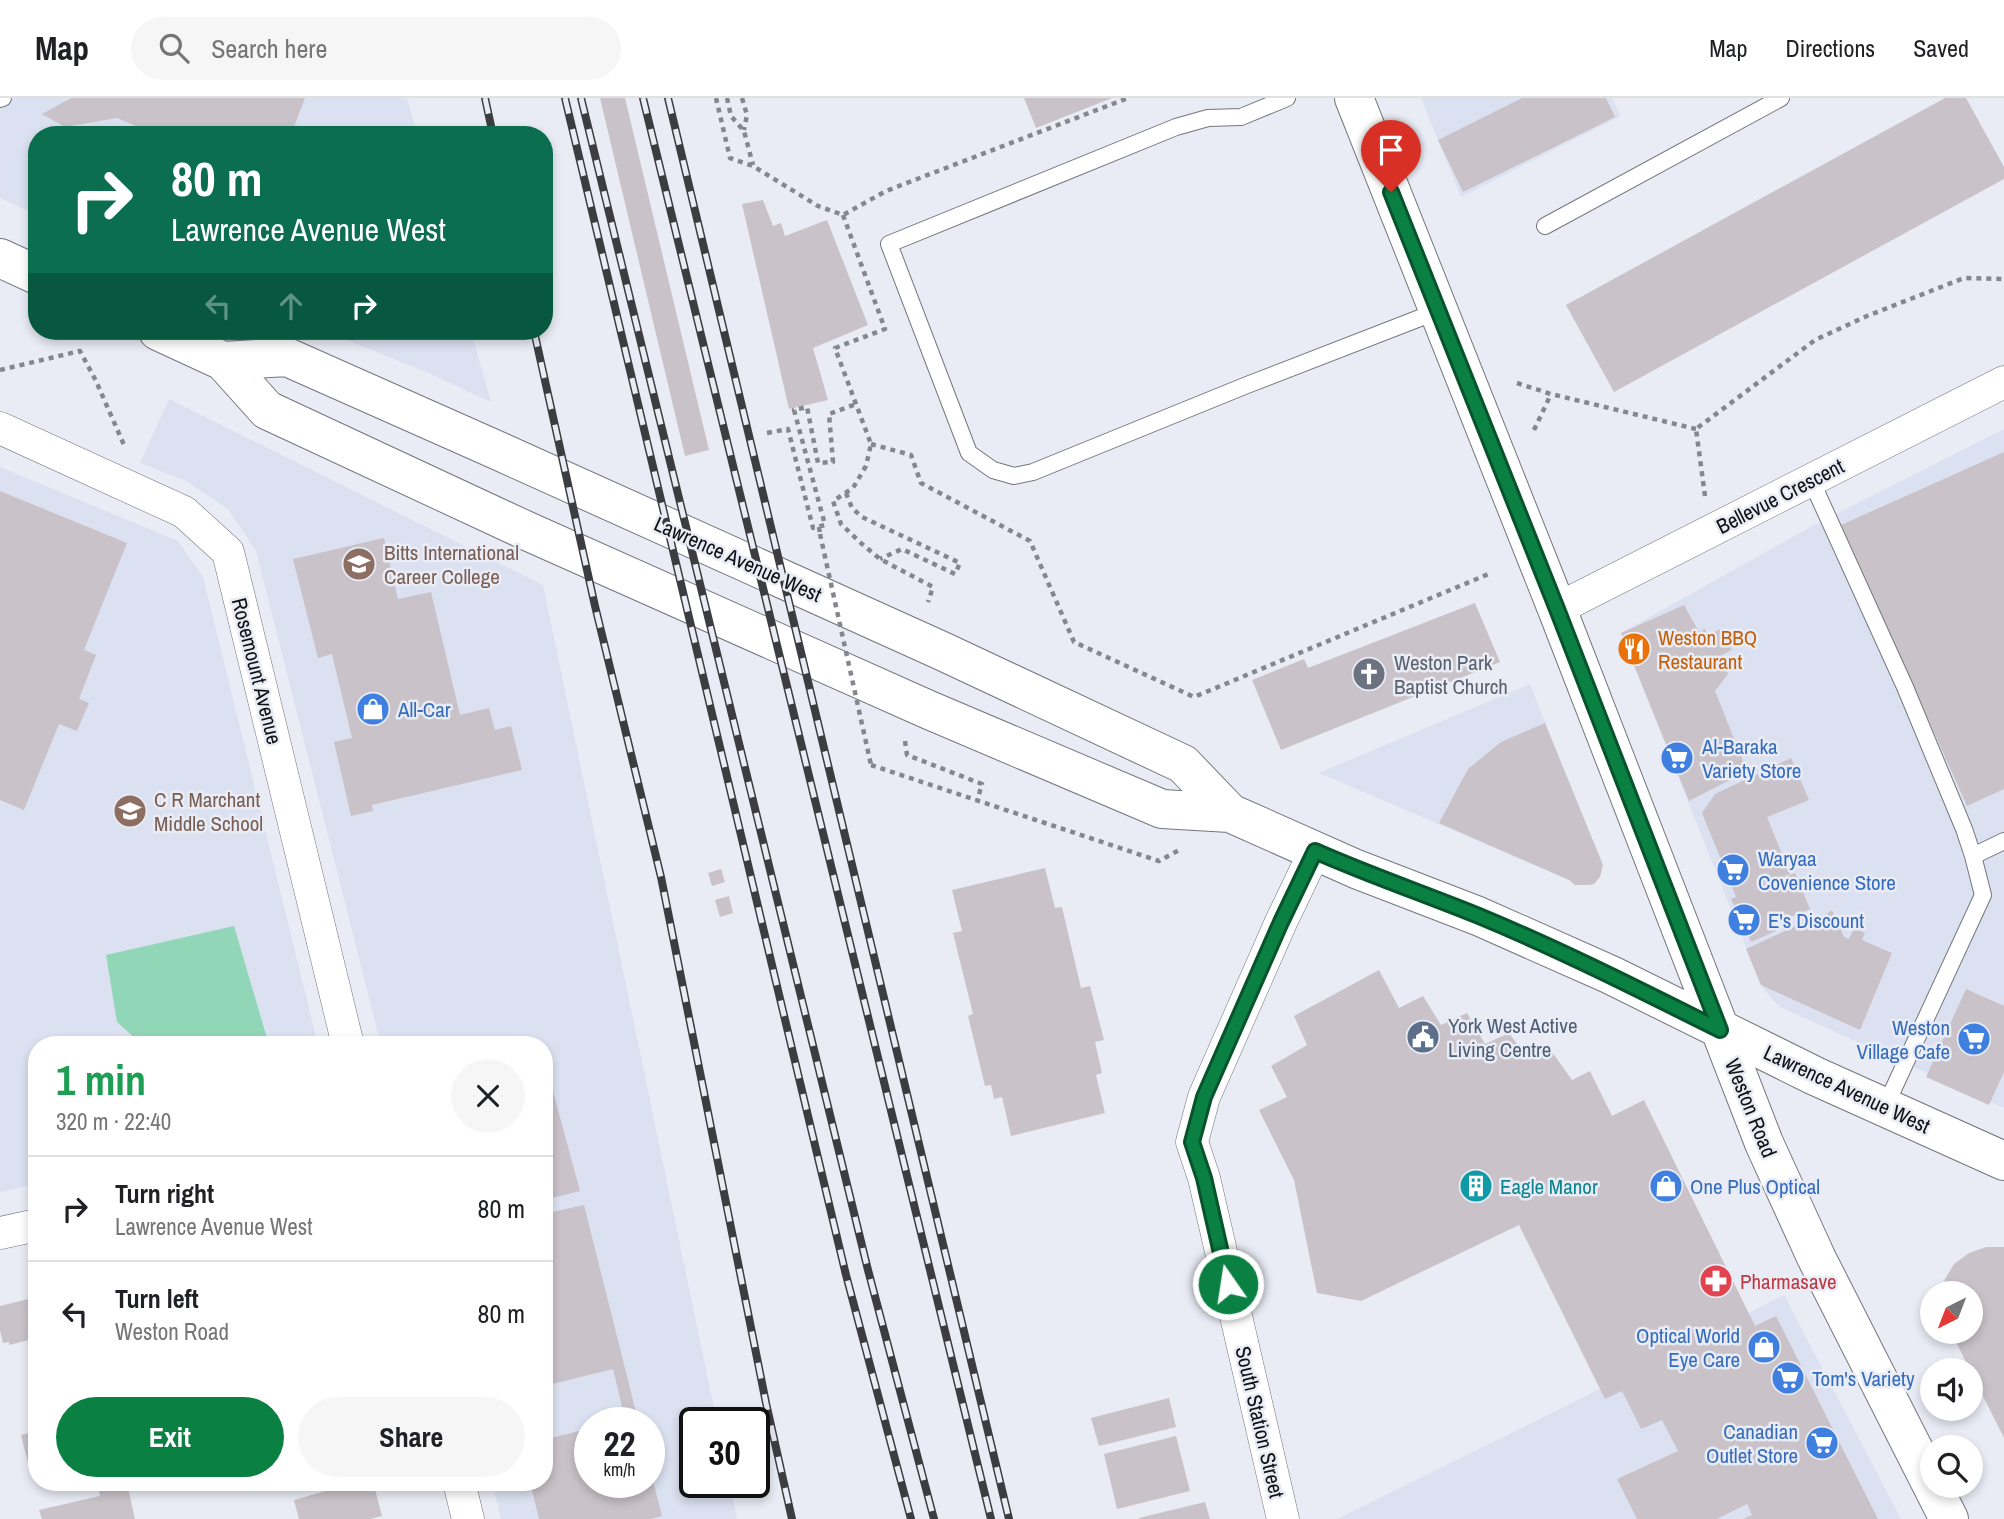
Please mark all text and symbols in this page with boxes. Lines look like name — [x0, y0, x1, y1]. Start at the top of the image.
search box — [131, 17, 621, 80]
text: Map — [35, 26, 89, 70]
icon: search — [155, 29, 193, 67]
text: Search here — [211, 31, 327, 66]
text: Map — [1709, 32, 1747, 64]
text: Directions — [1785, 32, 1875, 64]
text: Saved — [1913, 32, 1969, 64]
pin — [1361, 120, 1421, 192]
icon: arrive — [1372, 131, 1410, 169]
text: 80 m — [171, 145, 263, 211]
icon: right — [56, 154, 147, 245]
text: Lawrence Avenue West — [171, 208, 446, 251]
icon: left — [199, 287, 237, 325]
icon: ahead — [272, 287, 310, 325]
icon: right — [345, 287, 383, 325]
street label: Bellevue Crescent — [1711, 451, 1849, 541]
street label: Lawrence Avenue West — [650, 509, 826, 609]
place label: Bitts International Career College — [384, 538, 519, 591]
school or university icon: Bitts International Career College — [340, 545, 378, 583]
street label: Rosemount Avenue — [225, 595, 289, 747]
place label: Weston BBQ Restaurant — [1658, 623, 1757, 676]
restaurant icon: Weston BBQ Restaurant — [1615, 630, 1653, 668]
place label: Weston Park Baptist Church — [1394, 648, 1508, 701]
church icon: Weston Park Baptist Church — [1350, 655, 1388, 693]
shop icon: All-Car — [354, 690, 392, 728]
place label: All-Car — [397, 695, 451, 724]
place label: Al-Baraka Variety Store — [1701, 732, 1801, 785]
supermarket icon: Al-Baraka Variety Store — [1658, 739, 1696, 777]
place label: C R Marchant Middle School — [154, 785, 263, 838]
school or university icon: C R Marchant Middle School — [111, 792, 149, 830]
place label: Waryaa Covenience Store — [1758, 844, 1896, 897]
supermarket icon: Waryaa Covenience Store — [1714, 851, 1752, 889]
supermarket icon: E's Discount — [1725, 901, 1763, 939]
place label: E's Discount — [1768, 906, 1864, 935]
place label: York West Active Living Centre — [1448, 1011, 1577, 1064]
place label: Weston Village Cafe — [1856, 1013, 1950, 1066]
public building icon: York West Active Living Centre — [1404, 1018, 1442, 1056]
supermarket icon: Weston Village Cafe — [1955, 1020, 1993, 1058]
street label: Lawrence Avenue West — [1759, 1038, 1935, 1140]
text: 1 min — [56, 1052, 146, 1108]
street label: Weston Road — [1718, 1054, 1784, 1162]
button: close — [451, 1059, 525, 1133]
text: 320 m · 22:40 — [56, 1106, 171, 1137]
building icon: Eagle Manor — [1457, 1167, 1495, 1205]
shop icon: One Plus Optical — [1647, 1167, 1685, 1205]
place label: Eagle Manor — [1500, 1172, 1598, 1201]
place label: One Plus Optical — [1690, 1172, 1820, 1201]
text: Turn right — [115, 1176, 214, 1211]
icon: right — [56, 1190, 94, 1228]
text: 80 m — [478, 1191, 525, 1226]
text: Lawrence Avenue West — [115, 1211, 313, 1242]
position arrow — [1191, 1247, 1265, 1321]
pharmacy icon: Pharmasave — [1697, 1262, 1735, 1300]
place label: Pharmasave — [1740, 1267, 1837, 1296]
text: Turn left — [115, 1281, 199, 1316]
north arrow — [1920, 1281, 1983, 1344]
map controls — [1920, 1281, 1983, 1498]
icon: left — [56, 1295, 94, 1333]
text: 80 m — [478, 1296, 525, 1331]
text: Weston Road — [115, 1316, 229, 1347]
place label: Optical World Eye Care — [1636, 1321, 1740, 1374]
shop icon: Optical World Eye Care — [1745, 1328, 1783, 1366]
street label: South Station Street — [1228, 1343, 1292, 1501]
button: sound — [1920, 1358, 1983, 1421]
supermarket icon: Tom's Variety — [1769, 1359, 1807, 1397]
place label: Tom's Variety — [1812, 1364, 1915, 1393]
button: Exit — [56, 1397, 284, 1477]
button: Share — [298, 1397, 525, 1477]
speed limit sign: 30 — [679, 1407, 770, 1498]
place label: Canadian Outlet Store — [1706, 1417, 1798, 1470]
text: 22 — [604, 1420, 635, 1467]
supermarket icon: Canadian Outlet Store — [1803, 1424, 1841, 1462]
button: search — [1920, 1435, 1983, 1498]
text: km/h — [604, 1457, 636, 1482]

